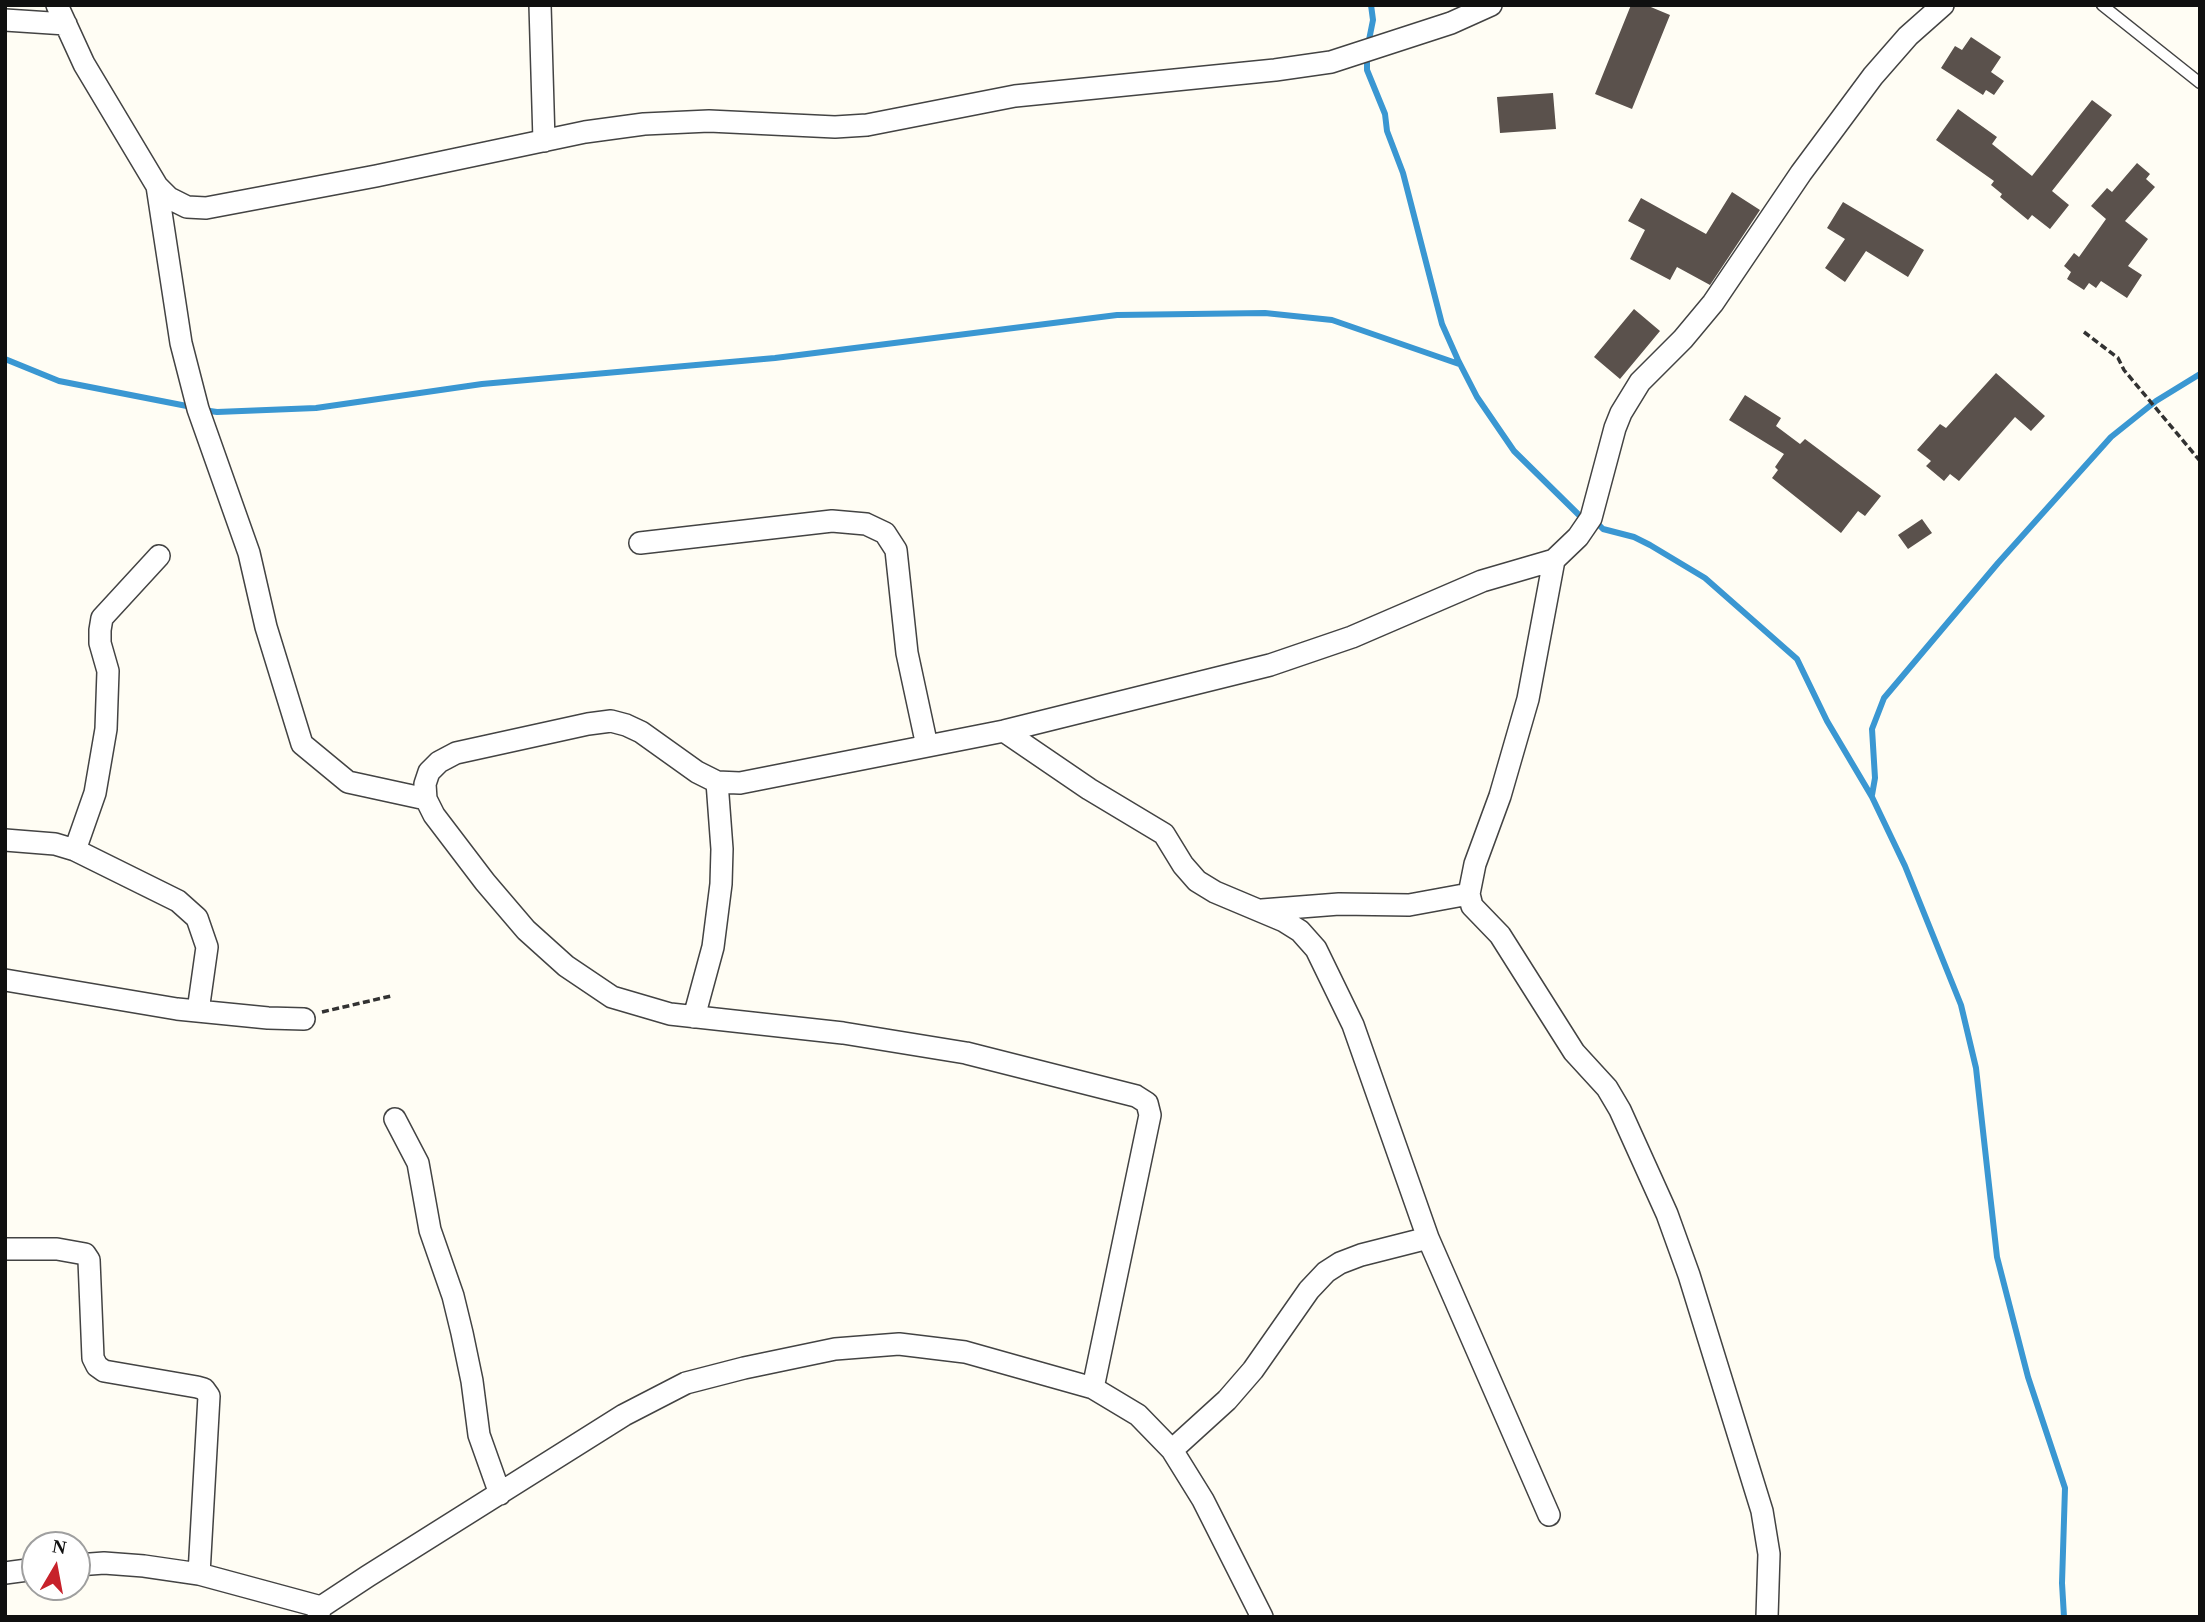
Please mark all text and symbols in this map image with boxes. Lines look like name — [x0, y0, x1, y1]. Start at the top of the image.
north arrow — [21, 1531, 91, 1601]
text: N — [51, 1535, 68, 1558]

